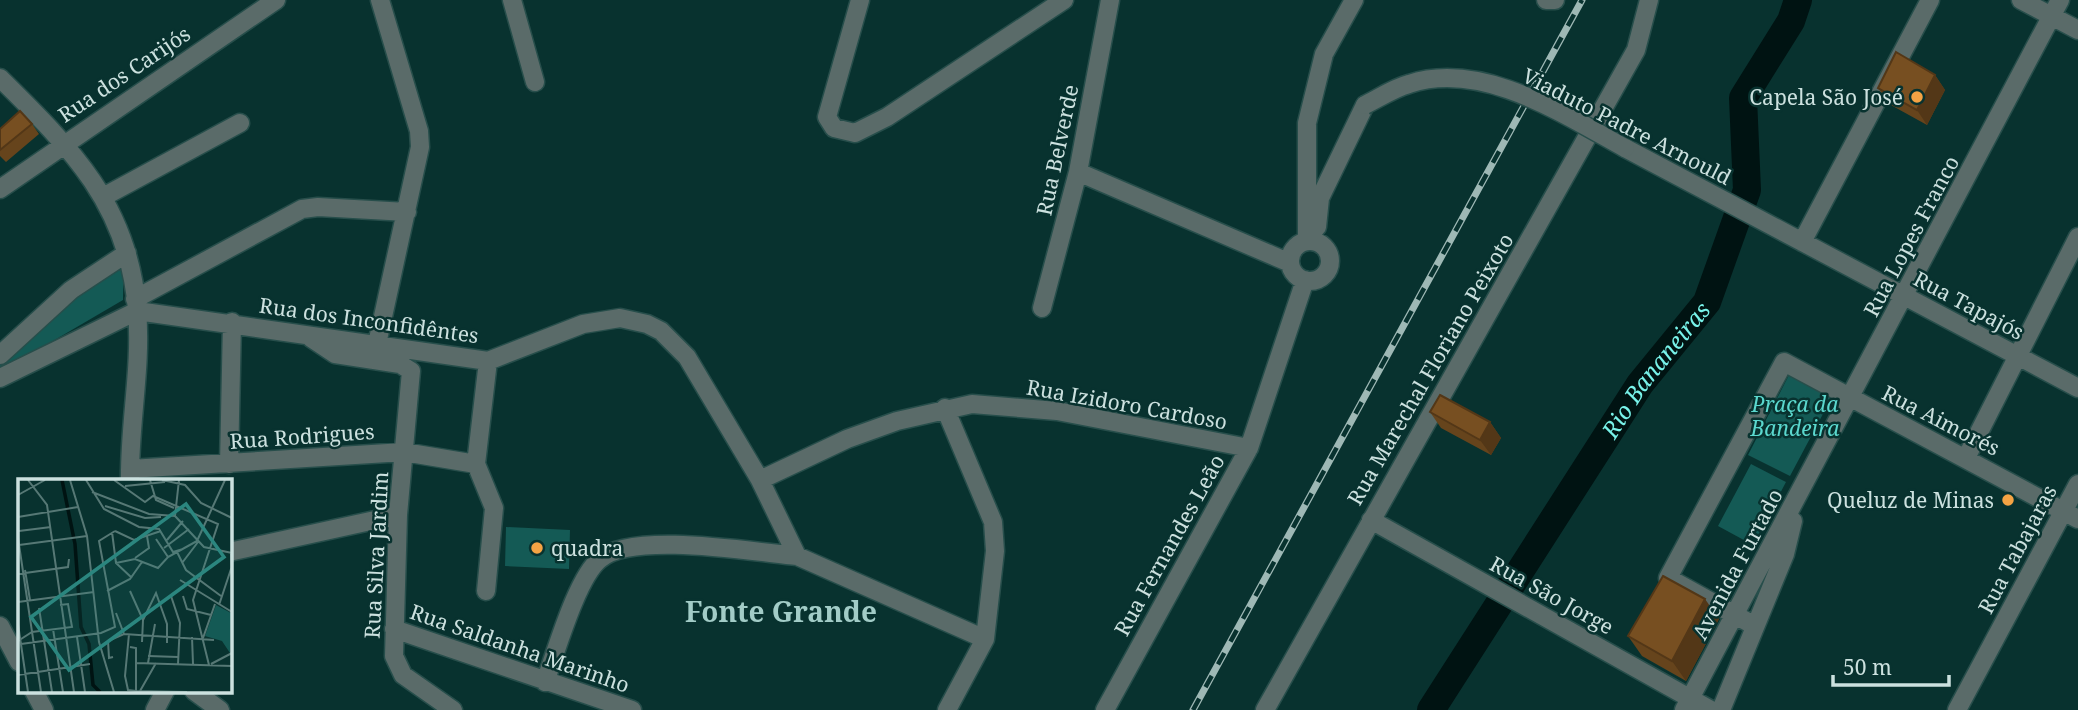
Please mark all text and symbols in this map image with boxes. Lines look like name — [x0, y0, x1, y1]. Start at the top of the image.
street label: Rua dos Carijós — [53, 19, 195, 129]
street label: Viaduto Padre Arnould — [1518, 61, 1736, 191]
street label: Rua Belverde — [1029, 82, 1085, 218]
place label: Capela São José — [1749, 83, 1903, 111]
marker: Capela São José — [1909, 89, 1925, 105]
street label: Rua Lopes Franco — [1857, 151, 1965, 321]
street label: Rua Marechal Floriano Peixoto — [1341, 228, 1519, 510]
street label: Rua Tapajós — [1909, 264, 2029, 346]
street label: Rua dos Inconfidêntes — [257, 291, 481, 349]
water label: Rio Bananeiras — [1593, 294, 1717, 445]
street label: Rua Izidoro Cardoso — [1024, 373, 1230, 435]
street label: Rua Aimorés — [1877, 378, 2005, 462]
park label: Praça da Bandeira — [1750, 390, 1840, 442]
street label: Rua Rodrigues — [229, 417, 375, 455]
street label: Rua Fernandes Leão — [1107, 449, 1231, 641]
street label: Rua Silva Jardim — [358, 471, 394, 639]
inset map — [18, 479, 231, 692]
street label: Rua Tabajaras — [1971, 480, 2063, 618]
street label: Avenida Furtado — [1685, 484, 1789, 644]
place label: Queluz de Minas — [1827, 486, 1994, 514]
marker: Queluz de Minas — [2000, 492, 2016, 508]
place label: quadra — [551, 534, 623, 562]
marker: quadra — [529, 540, 545, 556]
street label: Rua São Jorge — [1485, 549, 1619, 641]
district label: Fonte Grande — [685, 592, 877, 630]
street label: Rua Saldanha Marinho — [407, 597, 633, 699]
scale bar — [1833, 644, 1948, 688]
text: 50 m — [1843, 653, 1892, 681]

